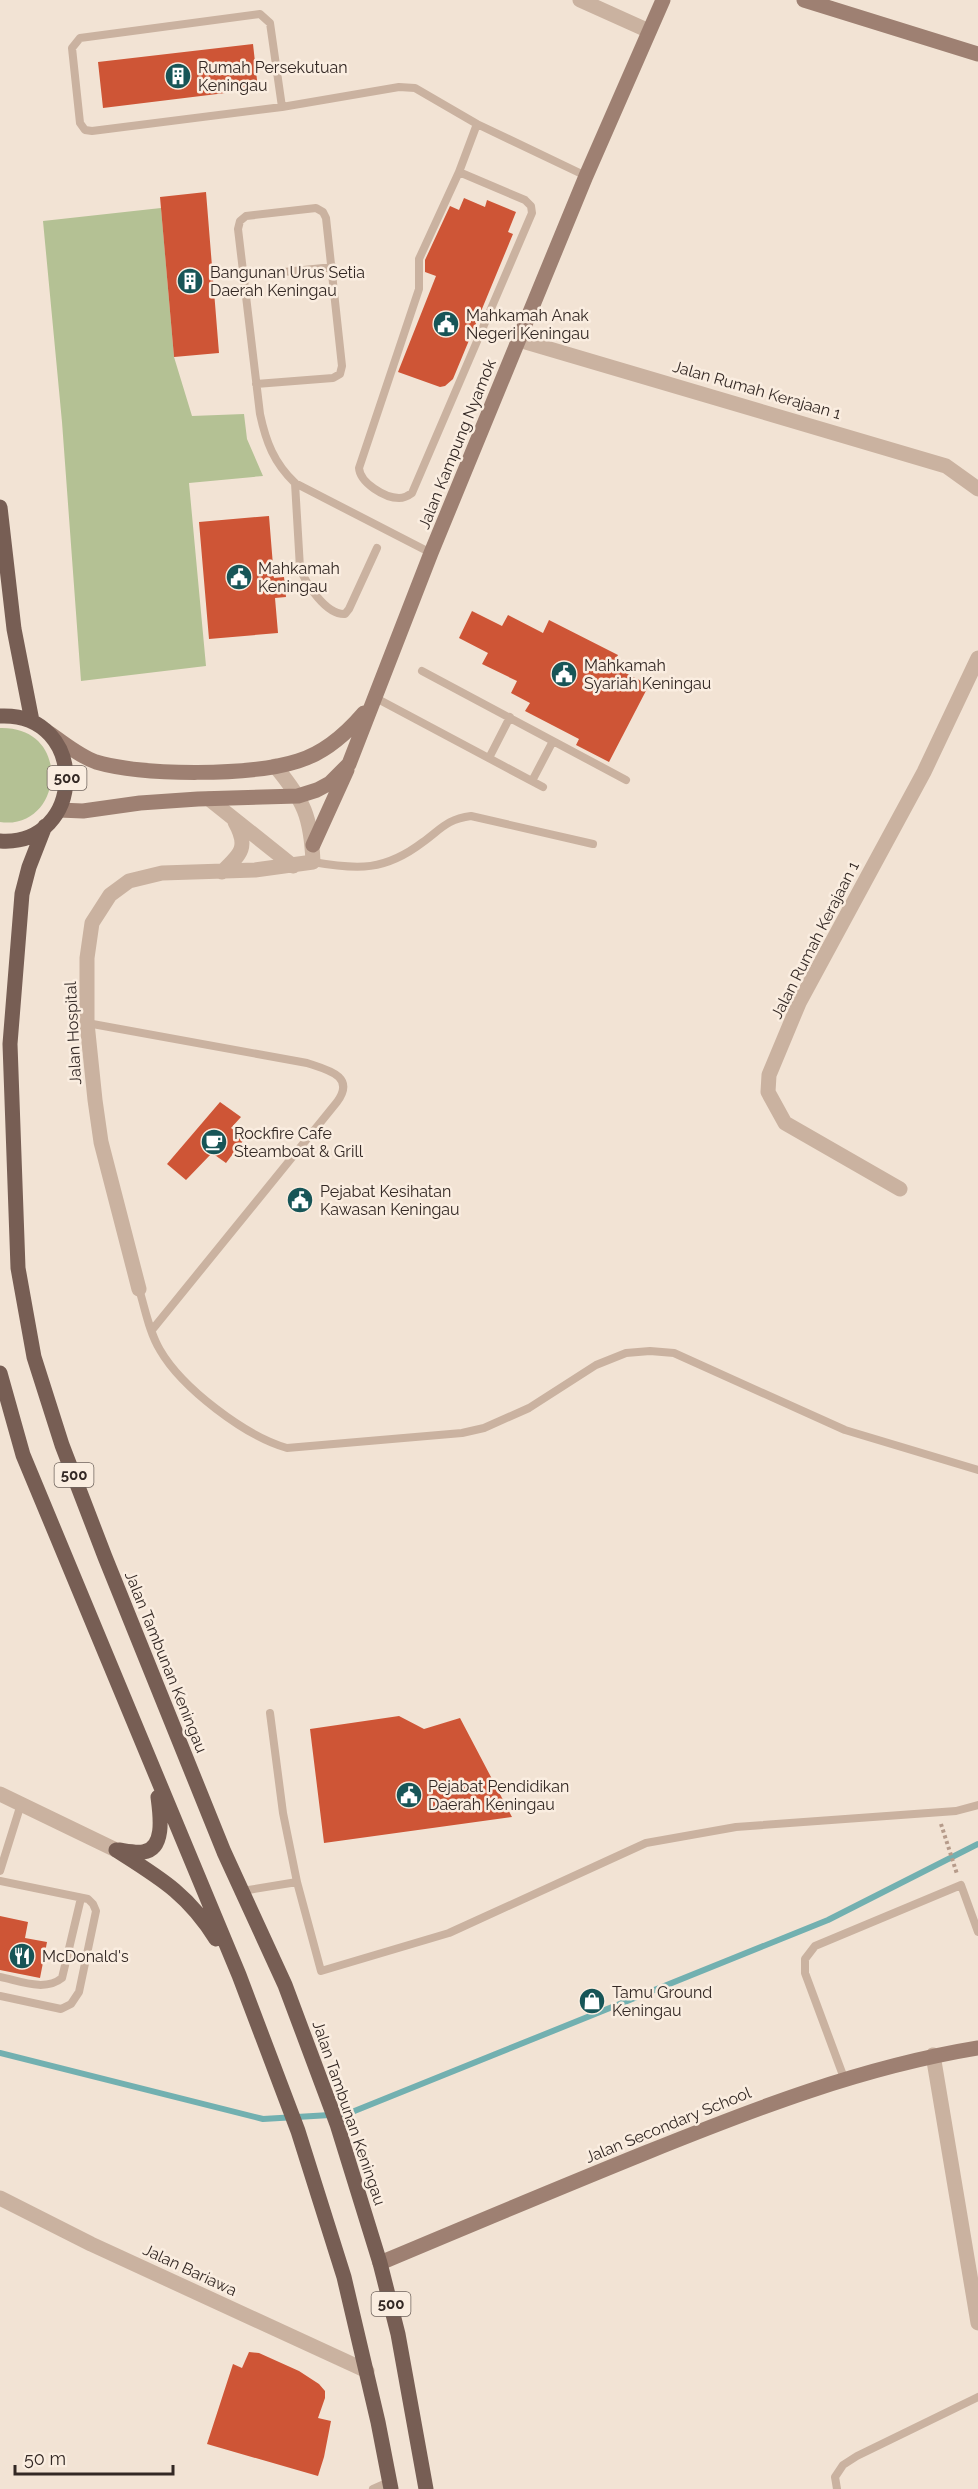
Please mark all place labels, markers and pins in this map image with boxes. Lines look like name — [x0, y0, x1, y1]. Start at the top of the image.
place label: Rumah Persekutuan Keningau — [198, 58, 347, 95]
building icon: Rumah Persekutuan Keningau — [163, 61, 193, 91]
place label: Bangunan Urus Setia Daerah Keningau — [210, 263, 365, 300]
building icon: Bangunan Urus Setia Daerah Keningau — [175, 266, 205, 296]
place label: Mahkamah Anak Negeri Keningau — [466, 306, 590, 343]
public building icon: Mahkamah Anak Negeri Keningau — [431, 309, 461, 339]
place label: Mahkamah Keningau — [258, 559, 340, 596]
public building icon: Mahkamah Keningau — [224, 562, 254, 592]
place label: Mahkamah Syariah Keningau — [584, 656, 711, 693]
public building icon: Mahkamah Syariah Keningau — [549, 659, 579, 689]
place label: Rockfire Cafe Steamboat & Grill — [234, 1124, 364, 1161]
cafe icon: Rockfire Cafe Steamboat & Grill — [199, 1127, 229, 1157]
place label: Pejabat Kesihatan Kawasan Keningau — [320, 1182, 460, 1219]
public building icon: Pejabat Kesihatan Kawasan Keningau — [285, 1185, 315, 1215]
place label: Pejabat Pendidikan Daerah Keningau — [428, 1777, 569, 1814]
public building icon: Pejabat Pendidikan Daerah Keningau — [394, 1780, 424, 1810]
restaurant icon: McDonald's — [7, 1941, 37, 1971]
place label: McDonald's — [42, 1947, 129, 1966]
place label: Tamu Ground Keningau — [612, 1983, 712, 2020]
shop icon: Tamu Ground Keningau — [577, 1986, 607, 2016]

